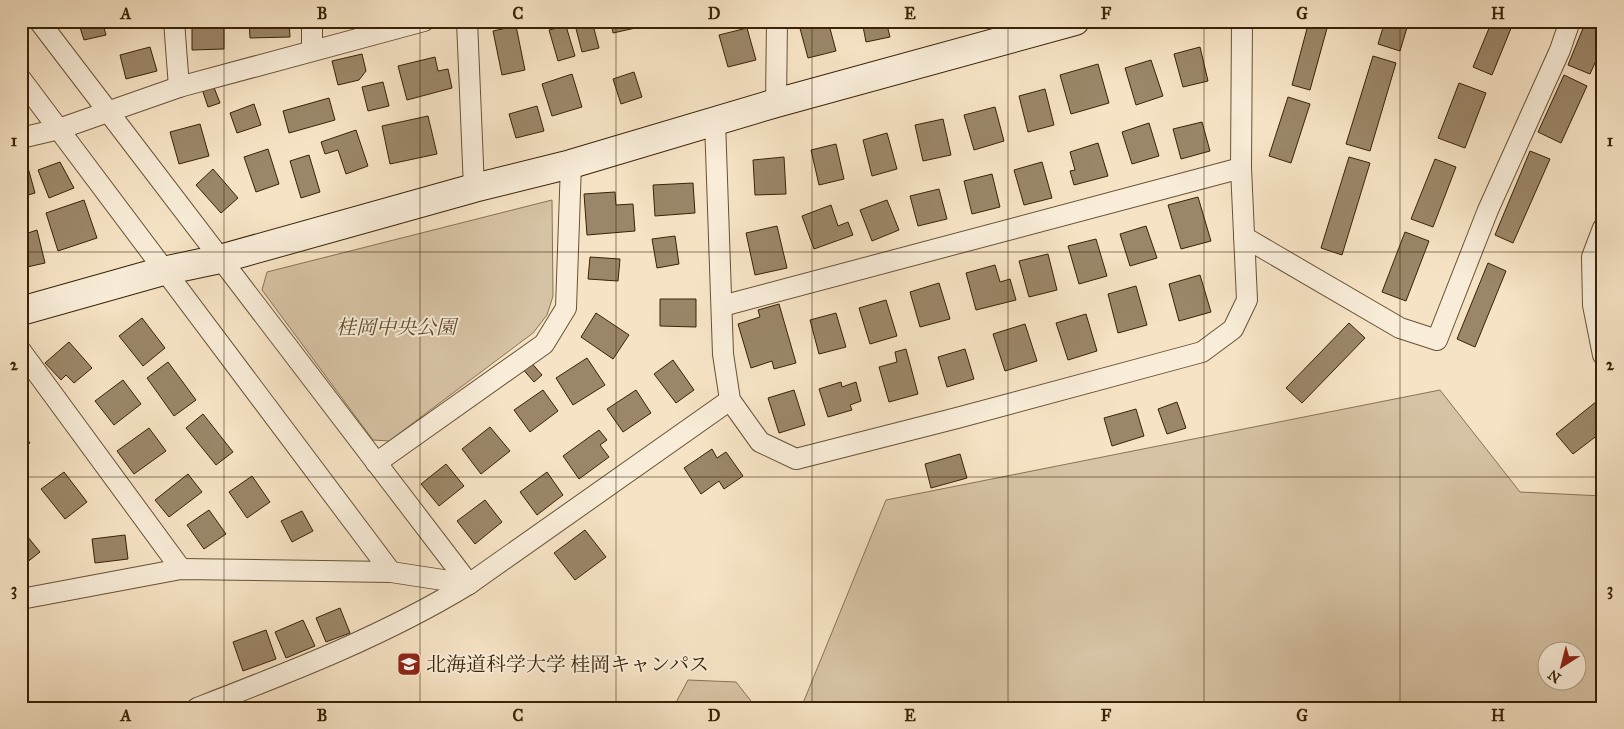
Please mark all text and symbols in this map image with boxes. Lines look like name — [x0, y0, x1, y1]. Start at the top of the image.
text: A — [120, 4, 132, 23]
text: B — [317, 4, 327, 23]
text: C — [513, 4, 524, 23]
text: D — [708, 4, 721, 23]
text: E — [904, 4, 916, 23]
text: F — [1101, 4, 1112, 23]
text: G — [1296, 4, 1308, 23]
text: H — [1491, 4, 1505, 23]
text: 1 — [11, 131, 18, 150]
text: 1 — [1607, 131, 1614, 150]
park label: 桂岡中央公園 — [336, 315, 459, 339]
text: 2 — [10, 355, 19, 374]
text: 2 — [1606, 355, 1615, 374]
text: 3 — [11, 580, 17, 600]
text: 3 — [1607, 580, 1613, 600]
north arrow — [1536, 642, 1586, 692]
school or university icon: 北海道科学大学 桂岡キャンパス — [396, 651, 422, 677]
place label: 北海道科学大学 桂岡キャンパス — [426, 652, 709, 676]
text: N — [1545, 666, 1564, 686]
text: A — [120, 706, 132, 725]
text: B — [317, 706, 327, 725]
text: C — [513, 706, 524, 725]
text: D — [708, 706, 721, 725]
text: E — [904, 706, 916, 725]
text: F — [1101, 706, 1112, 725]
text: G — [1296, 706, 1308, 725]
text: H — [1491, 706, 1505, 725]

